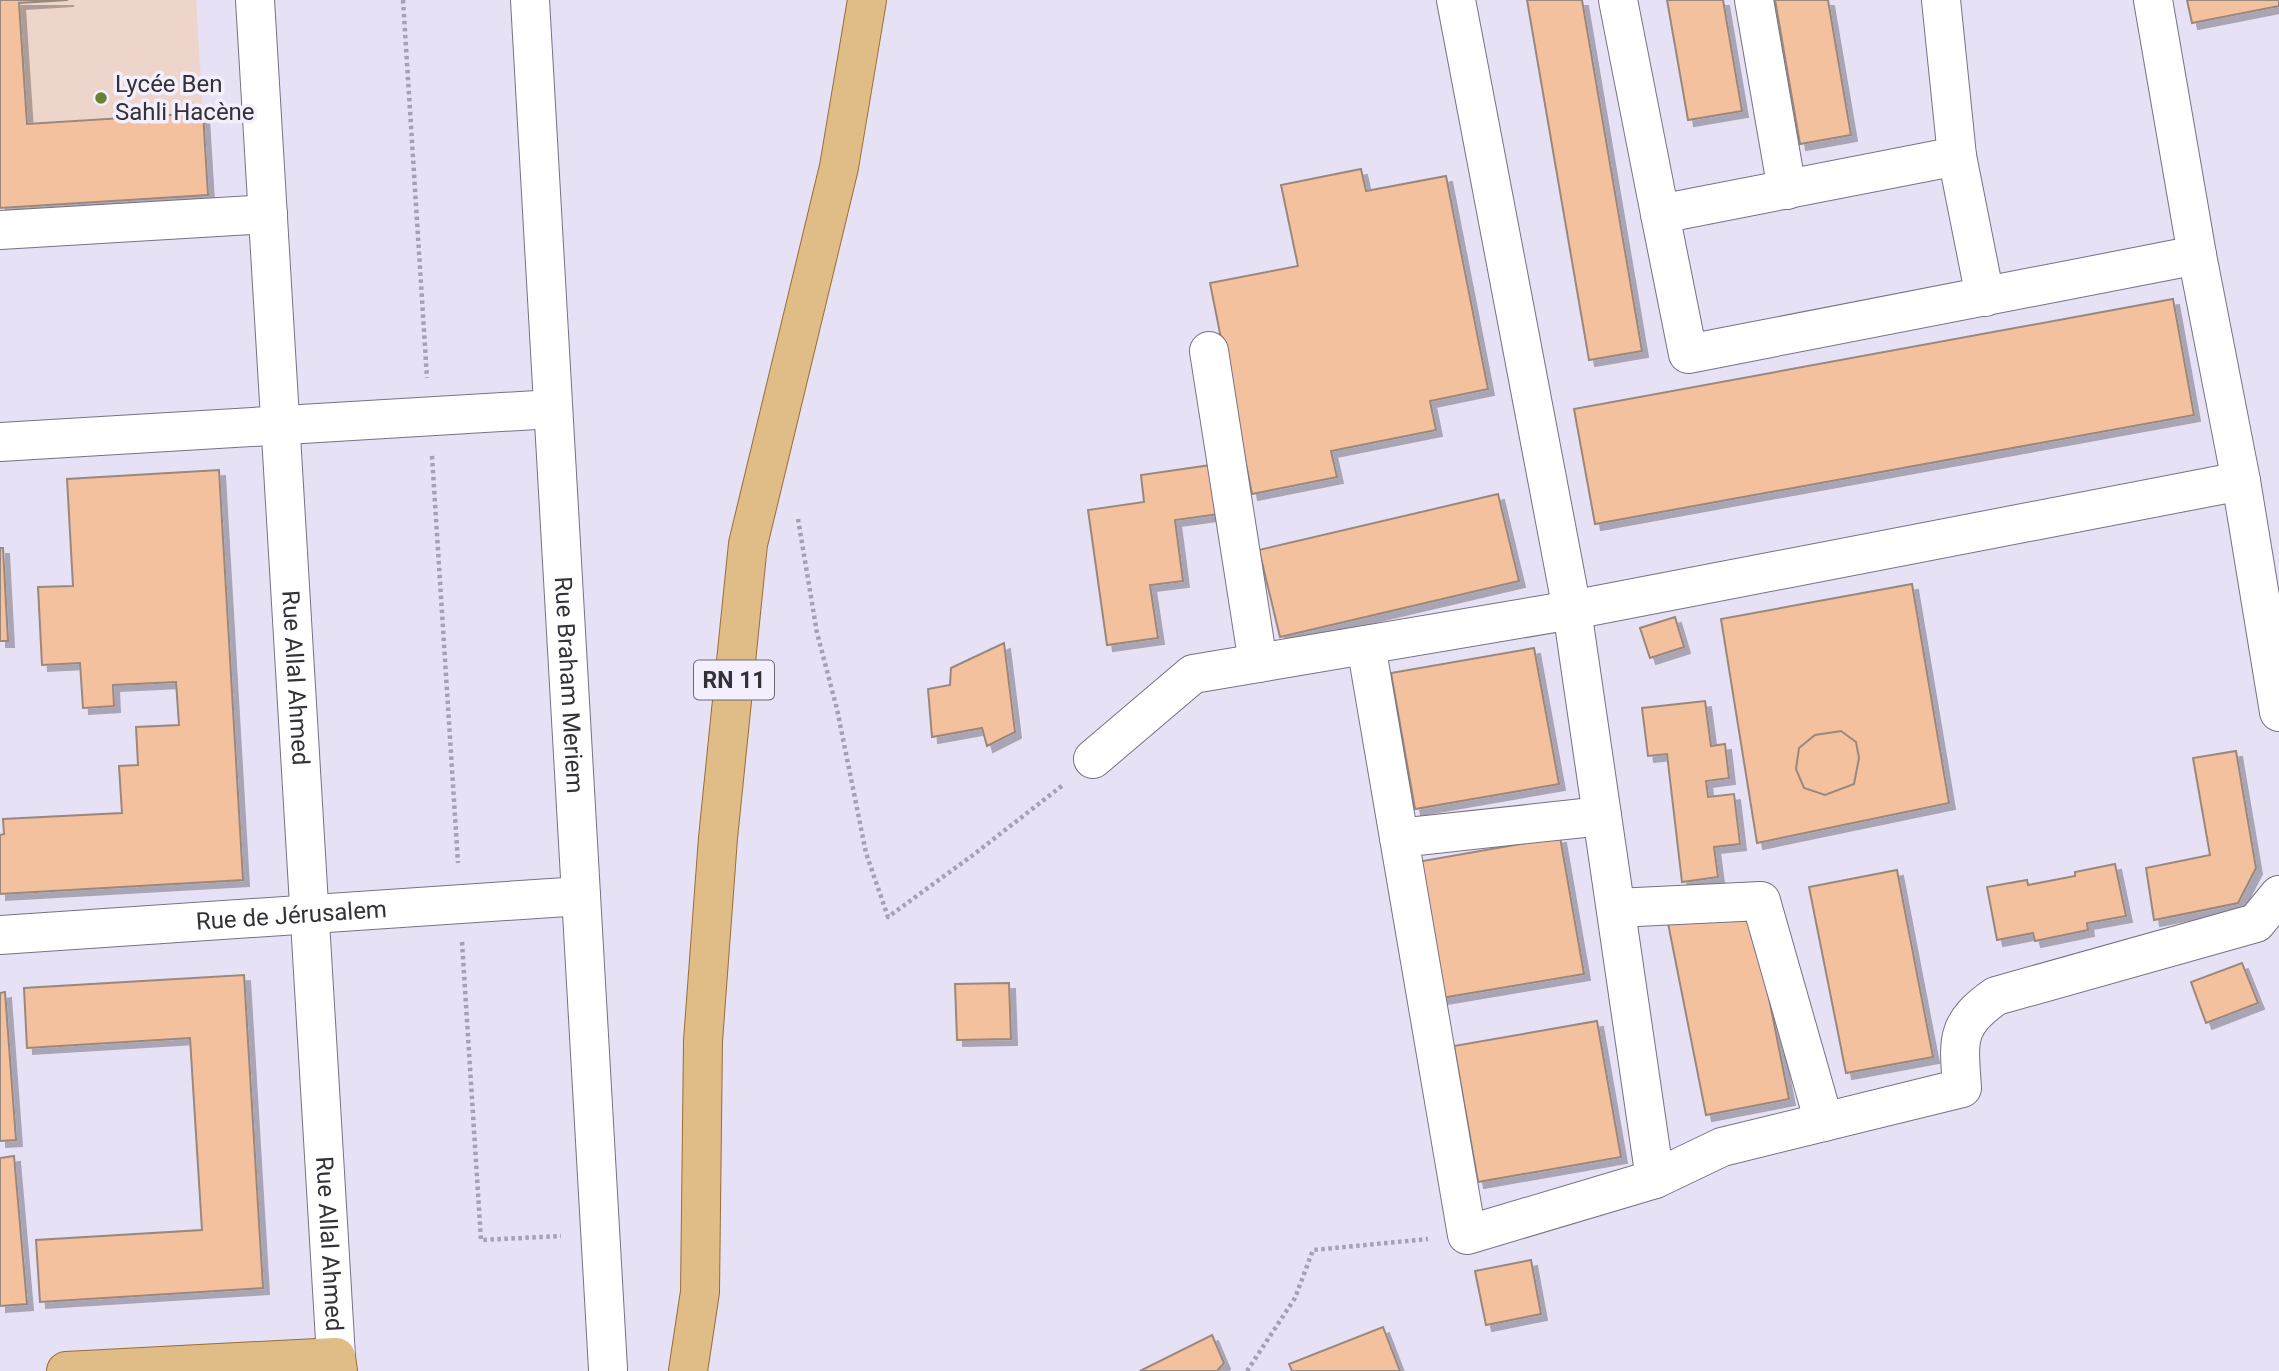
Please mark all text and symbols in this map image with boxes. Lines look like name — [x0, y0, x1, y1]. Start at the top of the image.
place label: Lycée Ben Sahli Hacène — [115, 70, 255, 126]
marker: Lycée Ben Sahli Hacène — [93, 90, 109, 106]
street label: Rue Braham Meriem — [549, 576, 589, 794]
street label: Rue Allal Ahmed — [276, 590, 315, 766]
road number: RN 11 — [694, 660, 774, 700]
street label: Rue de Jérusalem — [195, 895, 388, 936]
street label: Rue Allal Ahmed — [310, 1156, 348, 1332]

